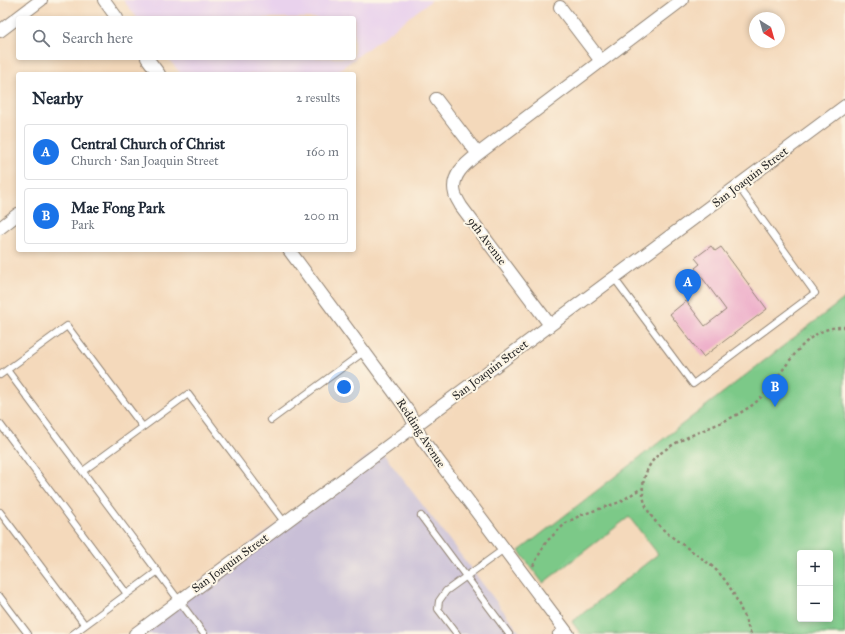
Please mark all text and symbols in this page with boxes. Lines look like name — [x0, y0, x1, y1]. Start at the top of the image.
north arrow — [749, 12, 785, 48]
search box — [16, 16, 356, 60]
icon: search — [30, 27, 52, 49]
text: Search here — [62, 29, 133, 47]
text: Nearby — [32, 88, 83, 109]
text: 2 results — [296, 90, 340, 106]
text: Central Church of Christ — [71, 135, 225, 153]
text: A — [42, 144, 50, 160]
text: 160 m — [306, 144, 339, 160]
street label: San Joaquin Street — [709, 144, 792, 211]
text: Church · San Joaquin Street — [71, 153, 219, 169]
text: Mae Fong Park — [71, 199, 165, 217]
text: B — [42, 208, 50, 224]
text: 200 m — [304, 208, 339, 224]
street label: 9th Avenue — [465, 214, 509, 268]
text: Park — [71, 217, 95, 233]
pin: A — [675, 269, 701, 302]
street label: San Joaquin Street — [449, 337, 532, 404]
pin: B — [762, 374, 788, 407]
your location — [334, 377, 354, 397]
street label: Redding Avenue — [393, 396, 448, 471]
street label: San Joaquin Street — [189, 530, 272, 596]
map controls — [797, 550, 833, 622]
button: + — [797, 550, 833, 586]
button: − — [797, 586, 833, 622]

